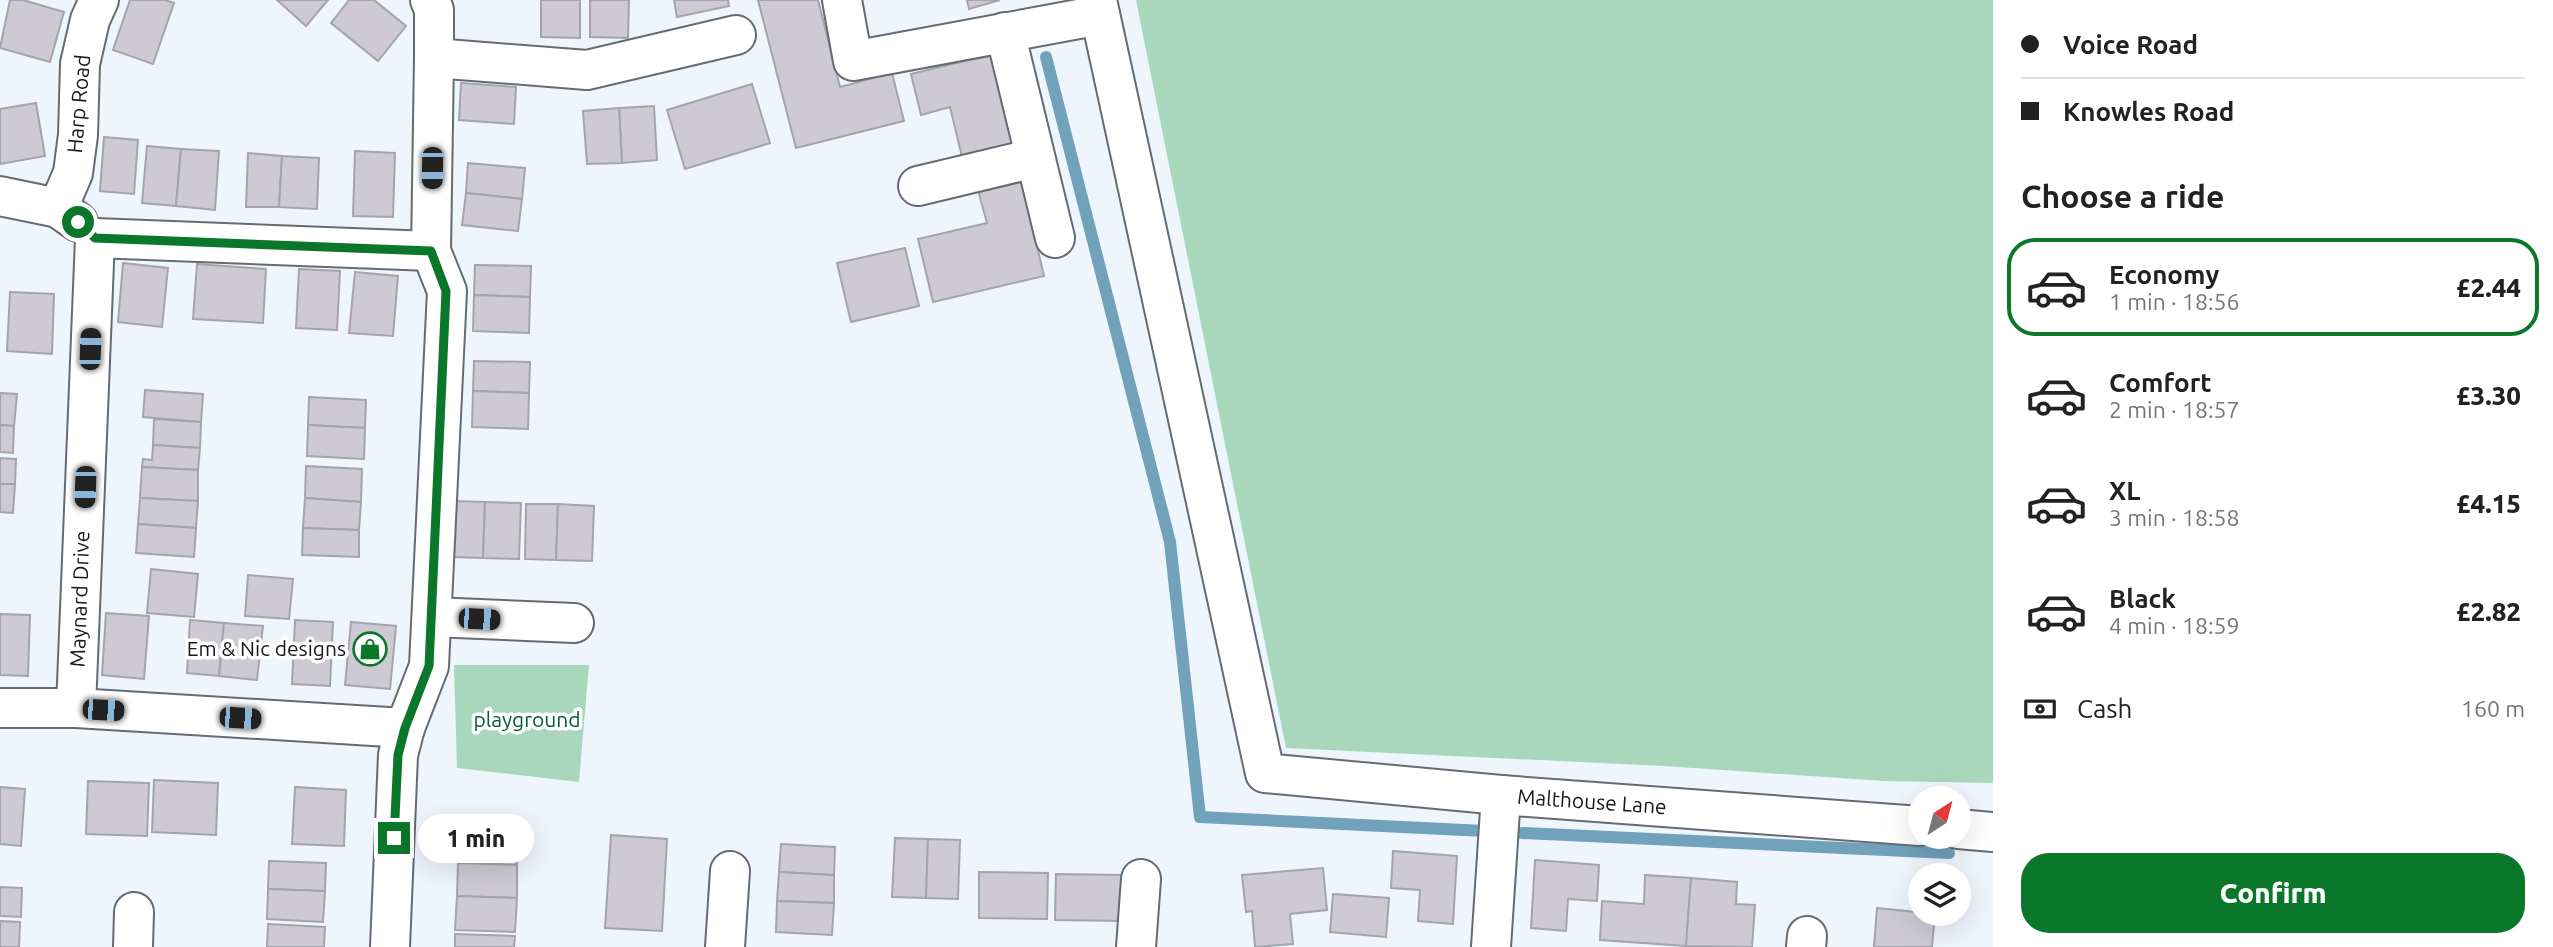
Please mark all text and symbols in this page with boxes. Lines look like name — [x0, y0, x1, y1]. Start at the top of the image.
text: Voice Road — [2063, 30, 2198, 59]
street label: Harp Road — [62, 54, 94, 154]
text: Knowles Road — [2063, 97, 2234, 126]
car — [422, 147, 443, 189]
text: Choose a ride — [2021, 178, 2224, 214]
route start — [62, 206, 94, 238]
icon: car — [2025, 256, 2088, 319]
text: Economy — [2109, 260, 2219, 289]
text: £2.44 — [2456, 273, 2521, 302]
text: 1 min · 18:56 — [2109, 289, 2240, 314]
car — [79, 328, 102, 370]
icon: car — [2025, 364, 2088, 427]
text: Comfort — [2109, 368, 2212, 397]
text: £3.30 — [2456, 381, 2521, 410]
text: 2 min · 18:57 — [2109, 397, 2240, 422]
car — [74, 466, 97, 508]
icon: car — [2025, 472, 2088, 535]
text: XL — [2109, 476, 2140, 505]
text: £4.15 — [2456, 489, 2521, 518]
text: 3 min · 18:58 — [2109, 505, 2240, 530]
street label: Maynard Drive — [65, 530, 93, 668]
icon: car — [2025, 580, 2088, 643]
text: Black — [2109, 584, 2176, 613]
text: £2.82 — [2456, 597, 2521, 626]
car — [458, 607, 501, 631]
text: 4 min · 18:59 — [2109, 613, 2240, 638]
shop icon: Em & Nic designs — [351, 630, 389, 668]
place label: Em & Nic designs — [187, 636, 346, 660]
icon: cash — [2021, 690, 2059, 728]
text: Cash — [2077, 694, 2132, 723]
text: 160 m — [2461, 696, 2525, 721]
car — [82, 698, 125, 722]
car — [219, 706, 262, 730]
park label: playground — [473, 707, 581, 731]
street label: Malthouse Lane — [1517, 784, 1668, 818]
north arrow — [1908, 786, 1970, 849]
map controls — [1908, 786, 1971, 926]
callout: 1 min — [418, 814, 534, 862]
route end — [378, 822, 410, 854]
text: 1 min — [447, 826, 505, 851]
button: Confirm — [2021, 853, 2525, 933]
button: layers — [1908, 863, 1971, 926]

